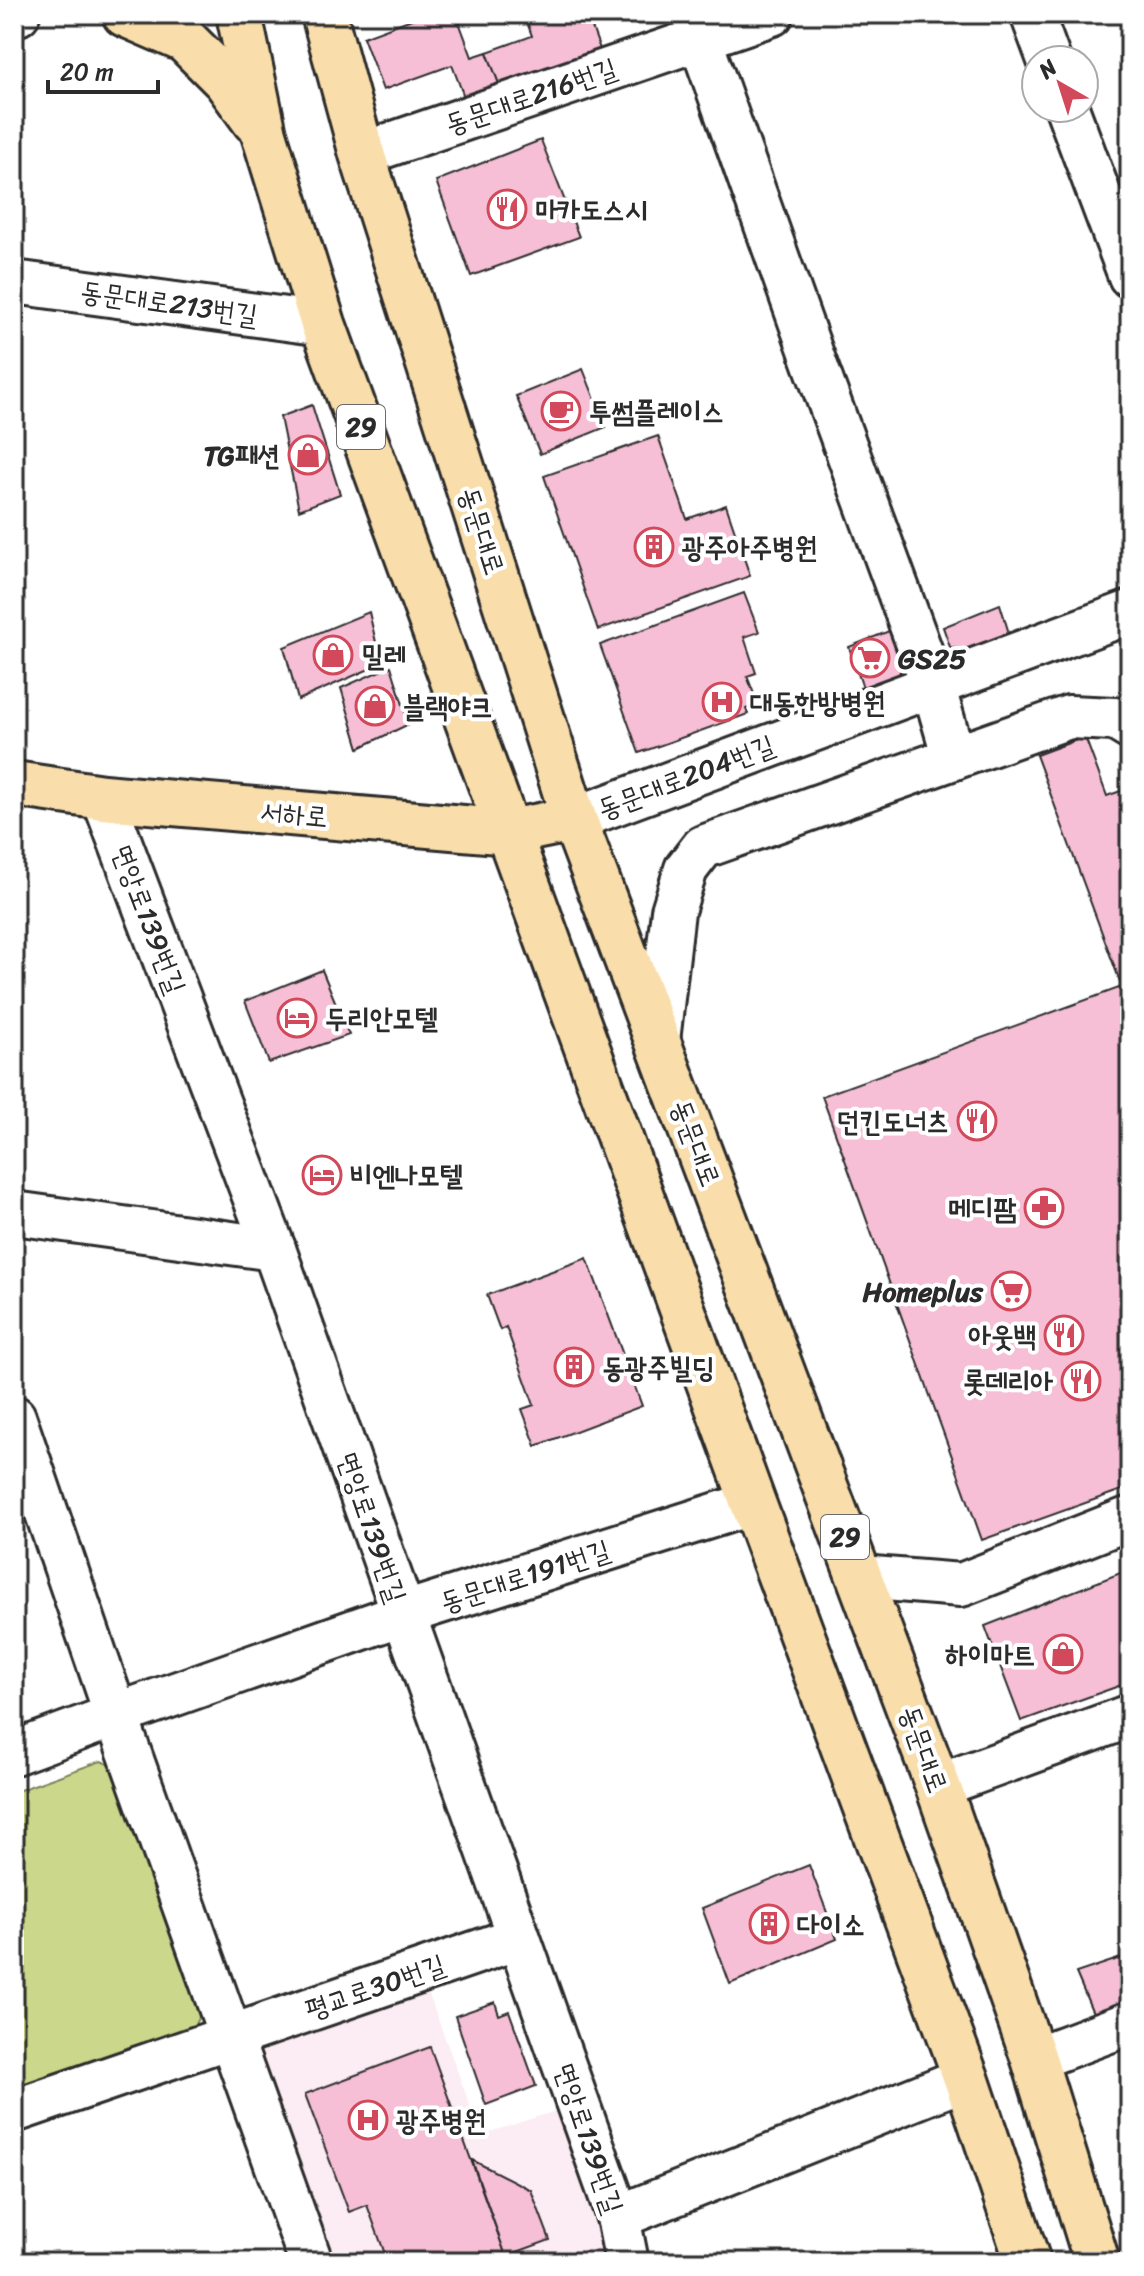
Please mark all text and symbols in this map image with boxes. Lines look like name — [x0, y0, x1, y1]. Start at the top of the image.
scale bar — [48, 44, 158, 94]
street label: 동문대로216번길 — [438, 44, 624, 148]
north arrow — [1020, 44, 1100, 124]
text: N — [1029, 48, 1067, 89]
text: 20 m — [60, 51, 114, 93]
place label: 마카도스시 — [535, 185, 648, 234]
restaurant icon: 마카도스시 — [486, 188, 528, 230]
street label: 동문대로213번길 — [77, 266, 261, 340]
place label: 투썸플레이스 — [589, 387, 724, 436]
cafe icon: 투썸플레이스 — [540, 390, 582, 432]
road number: 29 — [337, 405, 385, 449]
place label: TG패션 — [204, 431, 280, 480]
shop icon: TG패션 — [287, 434, 329, 476]
street label: 동문대로 — [445, 481, 519, 581]
place label: 광주아주병원 — [682, 523, 817, 572]
building icon: 광주아주병원 — [633, 526, 675, 568]
place label: 밀레 — [361, 631, 406, 680]
shop icon: 밀레 — [312, 634, 354, 676]
place label: GS25 — [898, 634, 966, 683]
supermarket icon: GS25 — [849, 637, 891, 679]
place label: 대동한방병원 — [750, 678, 885, 727]
hospital icon: 대동한방병원 — [701, 681, 743, 723]
place label: 블랙야크 — [403, 682, 493, 731]
shop icon: 블랙야크 — [354, 685, 396, 727]
street label: 동문대로204번길 — [590, 721, 782, 833]
street label: 서하로 — [258, 787, 330, 841]
street label: 면앙로139번길 — [98, 837, 200, 1001]
place label: 두리안모텔 — [325, 994, 438, 1043]
hotel icon: 두리안모텔 — [276, 997, 318, 1039]
street label: 동문대로 — [657, 1092, 735, 1194]
place label: 던킨도너츠 — [836, 1097, 949, 1146]
restaurant icon: 던킨도너츠 — [956, 1100, 998, 1142]
place label: 비엔나모텔 — [350, 1151, 463, 1200]
hotel icon: 비엔나모텔 — [301, 1154, 343, 1196]
place label: 메디팜 — [948, 1184, 1016, 1233]
pharmacy icon: 메디팜 — [1023, 1187, 1065, 1229]
place label: Homeplus — [862, 1267, 984, 1316]
supermarket icon: Homeplus — [990, 1270, 1032, 1312]
place label: 아웃백 — [968, 1311, 1036, 1360]
restaurant icon: 아웃백 — [1043, 1314, 1085, 1356]
place label: 동광주빌딩 — [602, 1343, 715, 1392]
building icon: 동광주빌딩 — [553, 1346, 595, 1388]
place label: 롯데리아 — [963, 1357, 1053, 1406]
restaurant icon: 롯데리아 — [1060, 1360, 1102, 1402]
street label: 면앙로139번길 — [323, 1445, 421, 1609]
road number: 29 — [821, 1515, 869, 1559]
street label: 동문대로191번길 — [434, 1525, 616, 1627]
place label: 하이마트 — [945, 1630, 1035, 1679]
shop icon: 하이마트 — [1042, 1633, 1084, 1675]
street label: 동문대로 — [886, 1698, 962, 1800]
place label: 다이소 — [797, 1900, 865, 1949]
building icon: 다이소 — [748, 1903, 790, 1945]
street label: 평교로30번길 — [298, 1940, 452, 2034]
street label: 면앙로139번길 — [540, 2056, 638, 2220]
place label: 광주병원 — [396, 2096, 486, 2145]
hospital icon: 광주병원 — [347, 2099, 389, 2141]

